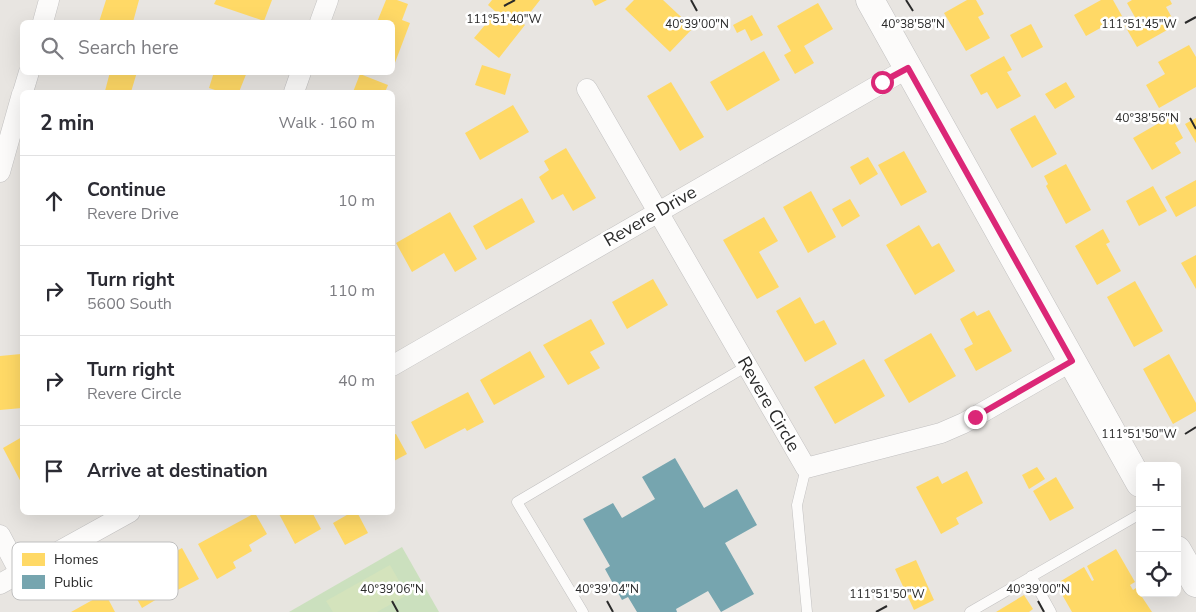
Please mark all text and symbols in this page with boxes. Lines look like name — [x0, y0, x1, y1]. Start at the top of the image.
text: 111°51'40"W — [466, 11, 542, 27]
text: 40°39'00"N — [665, 16, 729, 32]
text: 40°38'58"N — [881, 16, 945, 32]
text: 111°51'45"W — [1101, 16, 1177, 32]
search box — [20, 20, 395, 75]
icon: search — [38, 34, 66, 62]
text: Search here — [78, 35, 179, 61]
route start — [871, 71, 894, 94]
text: 2 min — [40, 109, 94, 137]
text: 40°38'56"N — [1115, 110, 1179, 126]
text: Walk · 160 m — [279, 112, 375, 134]
text: Continue — [87, 177, 166, 203]
street label: Revere Drive — [599, 180, 701, 252]
icon: ahead — [40, 187, 68, 215]
text: 10 m — [338, 190, 375, 212]
text: Revere Drive — [87, 203, 179, 225]
text: Turn right — [87, 267, 174, 293]
icon: right — [40, 277, 68, 305]
text: 110 m — [328, 280, 375, 302]
text: 5600 South — [87, 293, 172, 315]
street label: Revere Circle — [732, 352, 806, 456]
text: Turn right — [87, 357, 174, 383]
icon: right — [40, 367, 68, 395]
text: 40 m — [338, 370, 375, 392]
text: Revere Circle — [87, 383, 182, 405]
route end — [964, 406, 987, 429]
text: 111°51'50"W — [1101, 426, 1177, 442]
icon: arrive — [40, 457, 68, 485]
text: Arrive at destination — [87, 458, 268, 484]
map controls — [1136, 462, 1181, 597]
button: + — [1136, 462, 1181, 507]
button: − — [1136, 507, 1181, 552]
legend — [12, 542, 178, 600]
text: Homes — [54, 550, 99, 569]
button: locate — [1136, 552, 1181, 597]
text: Public — [54, 573, 93, 592]
text: 40°39'06"N — [360, 581, 424, 597]
text: 40°39'04"N — [575, 581, 639, 597]
text: 40°39'00"N — [1006, 581, 1070, 597]
text: 111°51'50"W — [849, 586, 925, 602]

